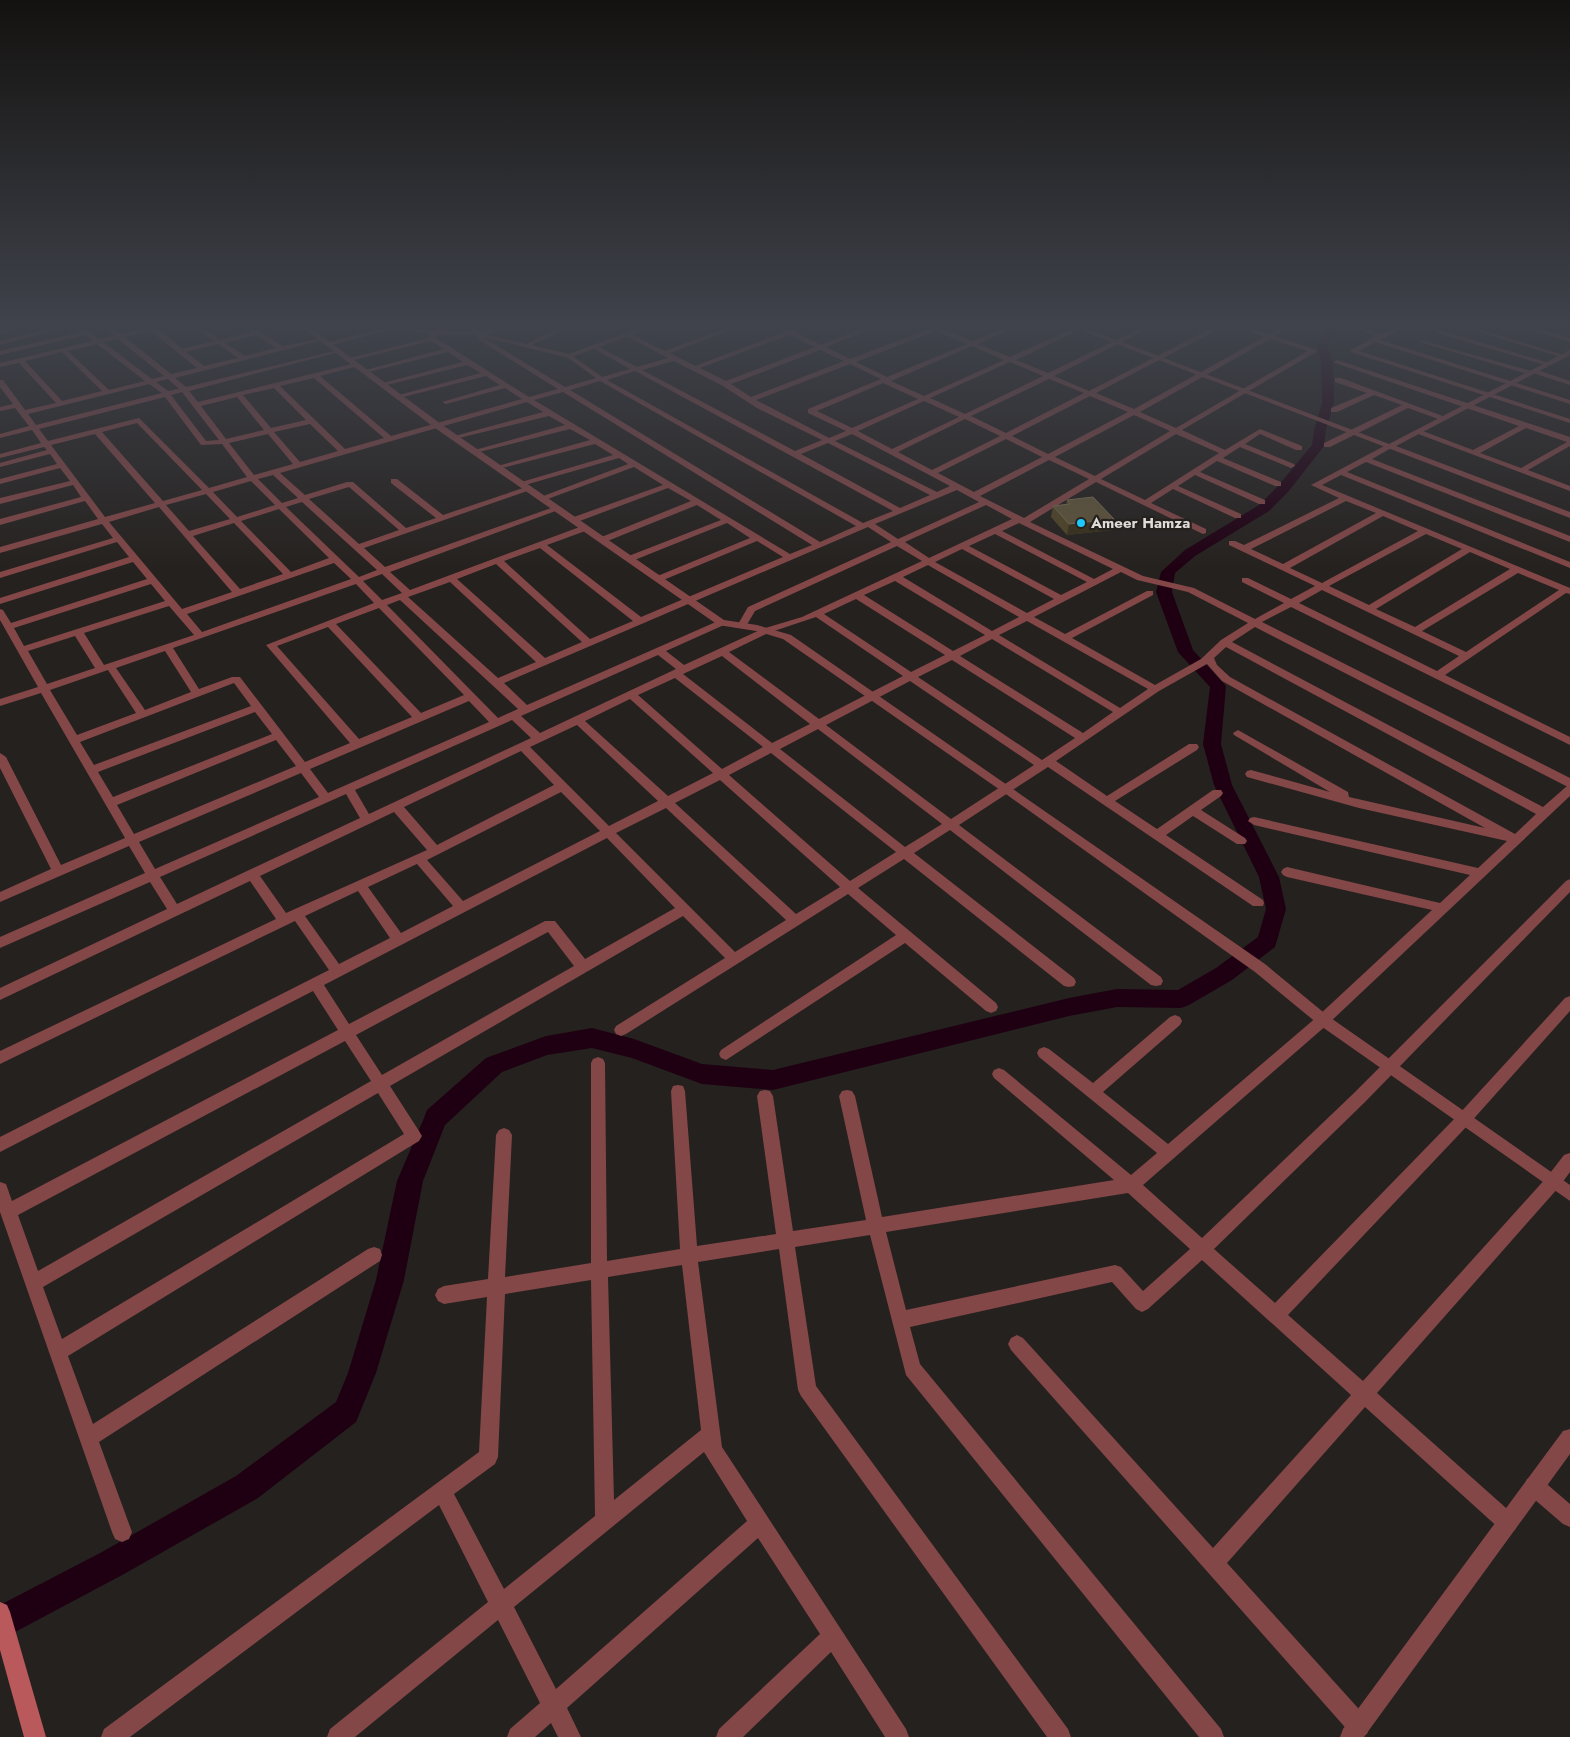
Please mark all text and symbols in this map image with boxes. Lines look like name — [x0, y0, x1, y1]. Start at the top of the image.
place label: Ameer Hamza — [1090, 512, 1190, 534]
marker: Ameer Hamza — [1075, 517, 1087, 529]

